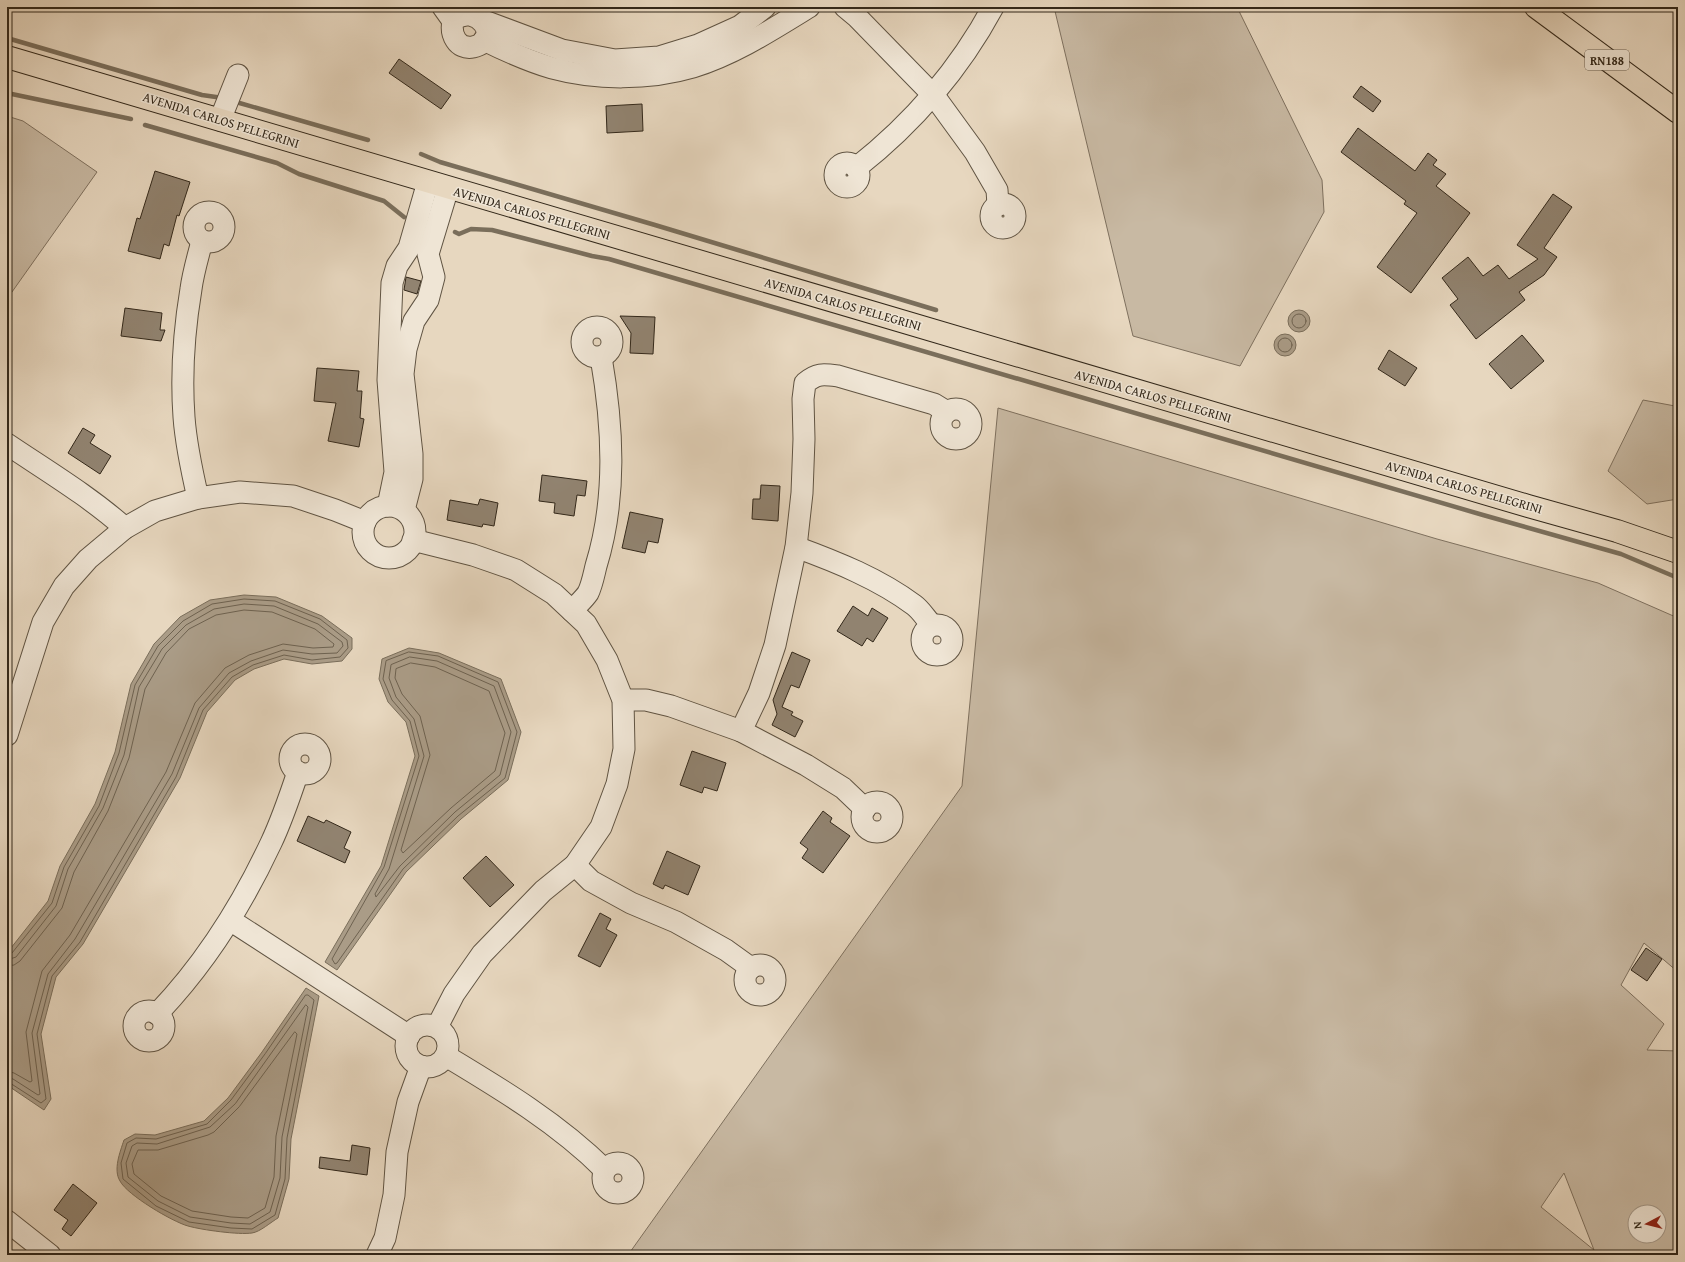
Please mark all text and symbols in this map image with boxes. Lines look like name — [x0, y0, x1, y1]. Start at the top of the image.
road number: RN188 — [1585, 50, 1629, 70]
street label: AVENIDA CARLOS PELLEGRINI — [140, 87, 302, 153]
street label: AVENIDA CARLOS PELLEGRINI — [451, 181, 613, 245]
street label: AVENIDA CARLOS PELLEGRINI — [762, 272, 924, 336]
street label: AVENIDA CARLOS PELLEGRINI — [1072, 364, 1234, 428]
street label: AVENIDA CARLOS PELLEGRINI — [1383, 455, 1545, 519]
north arrow — [1627, 1204, 1667, 1244]
text: N — [1629, 1220, 1645, 1230]

